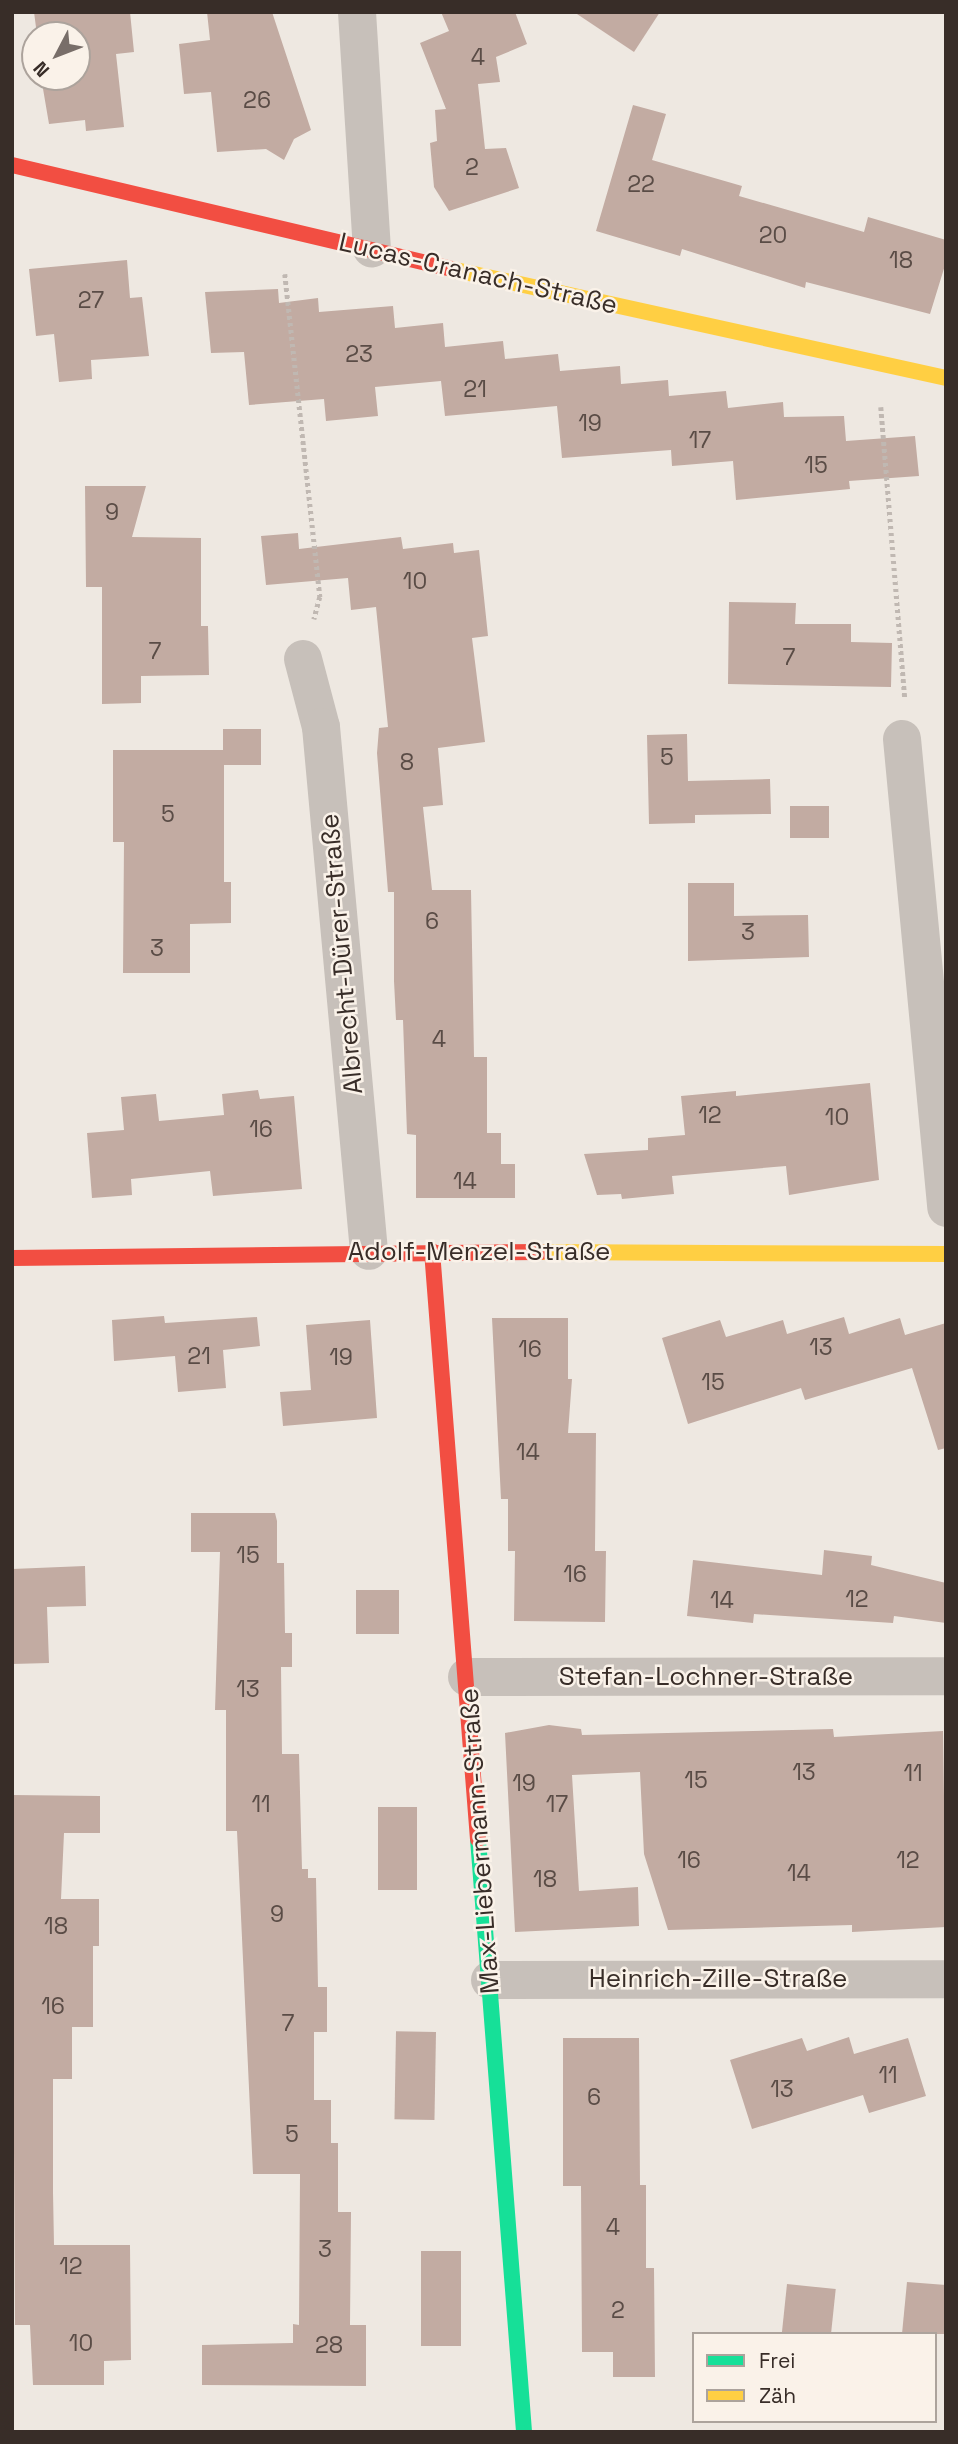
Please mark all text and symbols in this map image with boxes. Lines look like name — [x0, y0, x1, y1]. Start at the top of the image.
north arrow — [21, 21, 91, 91]
house number: 4 — [471, 43, 485, 71]
text: N — [28, 56, 55, 82]
house number: 26 — [243, 86, 271, 114]
house number: 2 — [465, 153, 479, 181]
house number: 22 — [627, 170, 655, 198]
house number: 20 — [759, 221, 787, 249]
street label: Lucas-Cranach-Straße — [336, 227, 620, 321]
house number: 18 — [889, 246, 913, 274]
house number: 27 — [78, 286, 104, 314]
house number: 23 — [345, 340, 373, 368]
house number: 21 — [463, 375, 487, 403]
house number: 19 — [578, 409, 602, 437]
house number: 17 — [689, 426, 711, 454]
house number: 15 — [804, 451, 828, 479]
house number: 9 — [105, 498, 119, 526]
house number: 10 — [403, 567, 427, 595]
house number: 7 — [149, 637, 161, 665]
house number: 7 — [783, 643, 795, 671]
house number: 5 — [660, 743, 674, 771]
house number: 8 — [400, 748, 414, 776]
house number: 5 — [161, 800, 175, 828]
street label: Albrecht-Dürer-Straße — [314, 812, 370, 1096]
house number: 6 — [425, 907, 439, 935]
house number: 3 — [741, 918, 755, 946]
house number: 3 — [150, 934, 164, 962]
house number: 4 — [432, 1025, 446, 1053]
house number: 12 — [698, 1101, 722, 1129]
house number: 10 — [825, 1103, 849, 1131]
house number: 16 — [249, 1115, 273, 1143]
house number: 14 — [453, 1167, 477, 1195]
street label: Adolf-Menzel-Straße — [348, 1236, 610, 1268]
house number: 13 — [809, 1333, 833, 1361]
house number: 16 — [518, 1335, 542, 1363]
house number: 21 — [187, 1342, 211, 1370]
house number: 19 — [329, 1343, 353, 1371]
house number: 15 — [701, 1368, 725, 1396]
house number: 14 — [516, 1438, 540, 1466]
house number: 15 — [236, 1541, 260, 1569]
house number: 16 — [563, 1560, 587, 1588]
house number: 12 — [845, 1585, 869, 1613]
house number: 14 — [710, 1586, 734, 1614]
street label: Stefan-Lochner-Straße — [559, 1661, 853, 1693]
house number: 13 — [236, 1675, 260, 1703]
street label: Max-Liebermann-Straße — [454, 1687, 506, 1995]
house number: 13 — [792, 1758, 816, 1786]
house number: 11 — [903, 1759, 923, 1787]
house number: 15 — [684, 1766, 708, 1794]
house number: 19 — [512, 1769, 536, 1797]
house number: 11 — [251, 1790, 271, 1818]
house number: 17 — [546, 1790, 568, 1818]
house number: 16 — [677, 1846, 701, 1874]
house number: 12 — [896, 1846, 920, 1874]
house number: 14 — [787, 1859, 811, 1887]
house number: 18 — [533, 1865, 557, 1893]
house number: 9 — [270, 1900, 284, 1928]
house number: 18 — [44, 1912, 68, 1940]
street label: Heinrich-Zille-Straße — [589, 1963, 847, 1995]
house number: 16 — [41, 1992, 65, 2020]
house number: 7 — [282, 2009, 294, 2037]
house number: 11 — [878, 2061, 898, 2089]
house number: 13 — [770, 2075, 794, 2103]
house number: 6 — [587, 2083, 601, 2111]
house number: 5 — [285, 2120, 299, 2148]
house number: 4 — [606, 2213, 620, 2241]
house number: 3 — [318, 2235, 332, 2263]
house number: 12 — [59, 2252, 83, 2280]
house number: 2 — [611, 2296, 625, 2324]
house number: 10 — [69, 2329, 93, 2357]
house number: 28 — [315, 2331, 343, 2359]
legend — [692, 2332, 937, 2423]
text: Frei — [759, 2347, 795, 2374]
text: Zäh — [759, 2382, 796, 2409]

